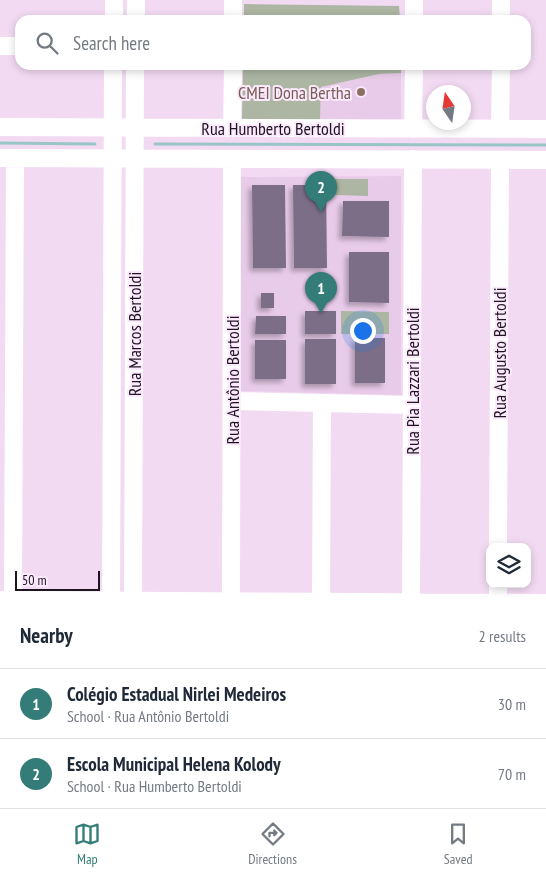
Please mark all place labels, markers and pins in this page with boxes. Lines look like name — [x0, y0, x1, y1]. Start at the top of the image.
place label: CMEI Dona Bertha — [238, 81, 351, 104]
marker: CMEI Dona Bertha — [355, 86, 367, 98]
pin: 2 — [305, 171, 337, 212]
pin: 1 — [305, 272, 337, 313]

